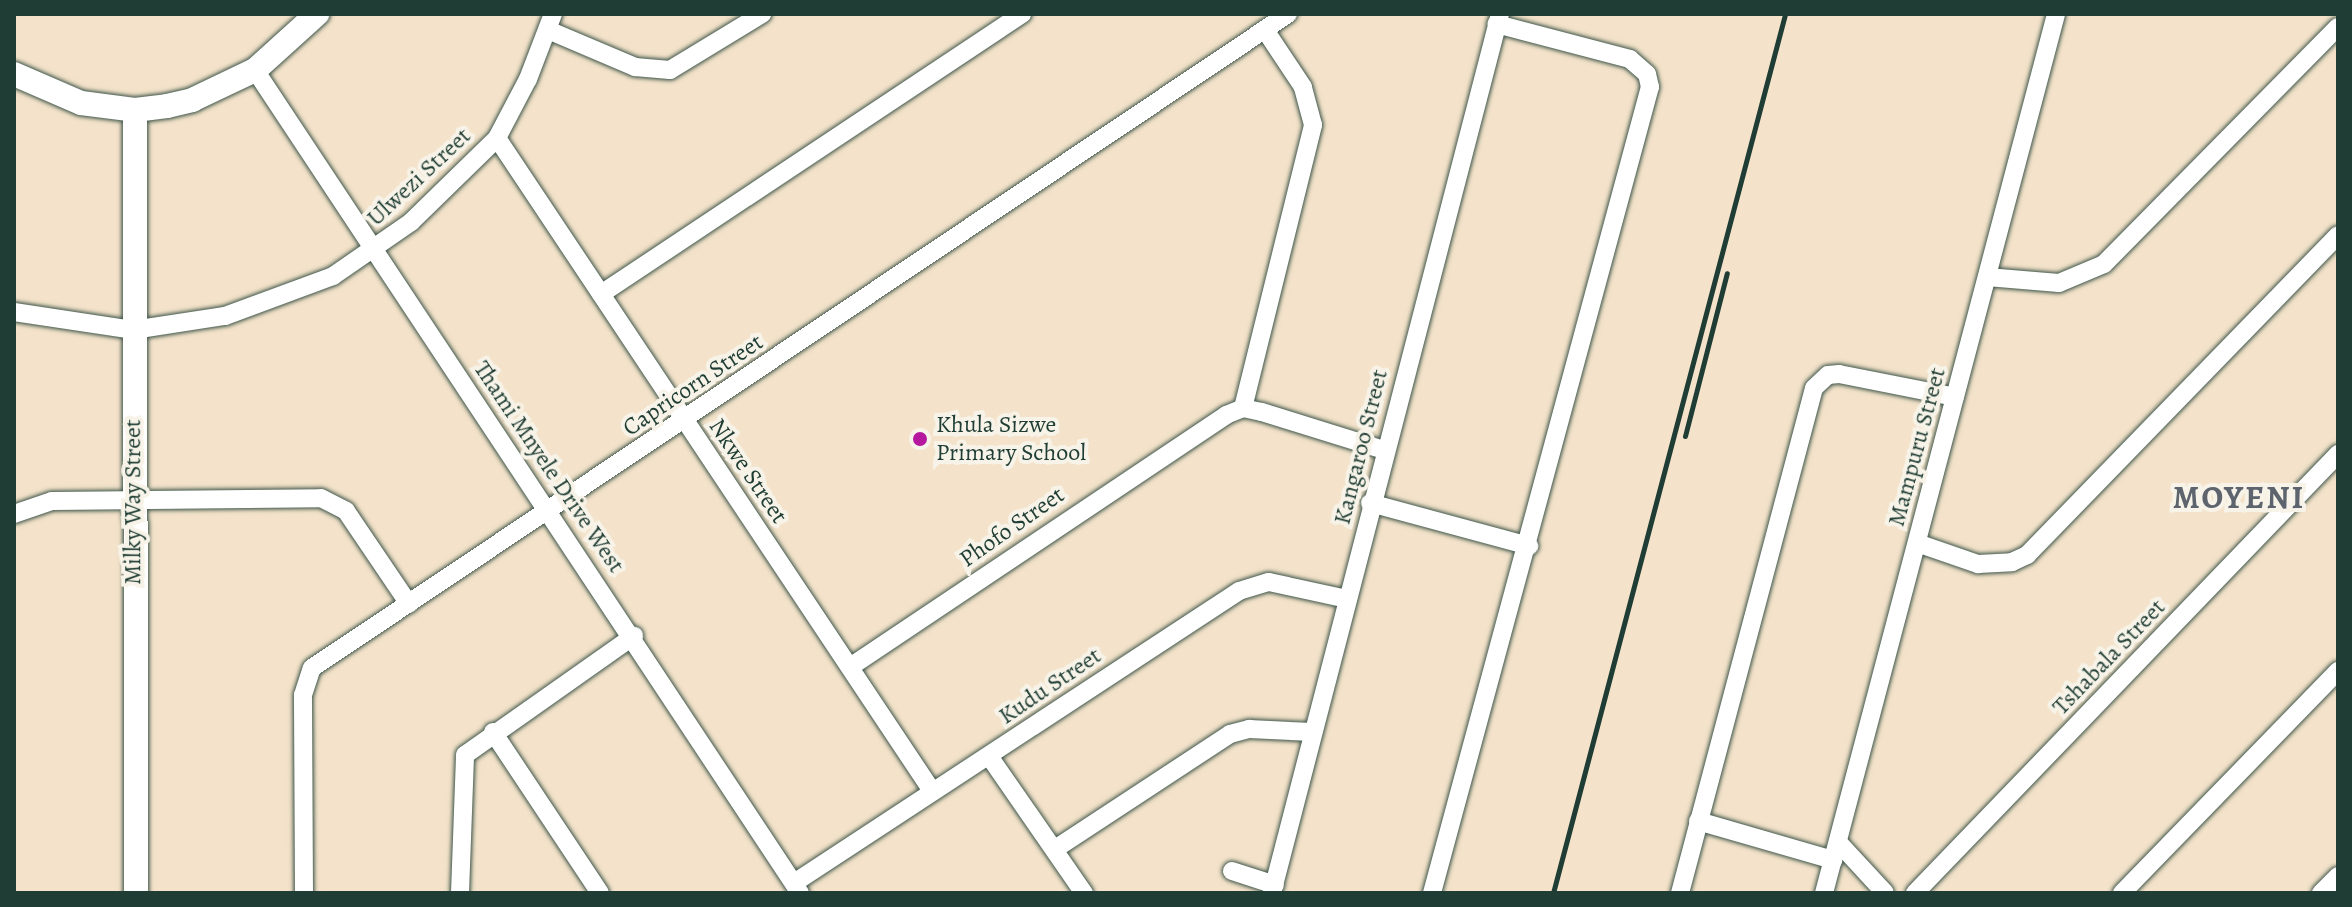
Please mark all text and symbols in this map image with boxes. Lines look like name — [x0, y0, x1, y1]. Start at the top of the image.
street label: Ulwezi Street — [361, 122, 477, 232]
street label: Capricorn Street — [617, 328, 769, 442]
street label: Thami Mnyele Drive West — [467, 356, 631, 578]
street label: Mampuru Street — [1882, 365, 1952, 529]
street label: Kangaroo Street — [1328, 367, 1394, 527]
place label: Khula Sizwe Primary School — [936, 411, 1086, 467]
street label: Nkwe Street — [702, 413, 794, 529]
street label: Milky Way Street — [119, 419, 147, 585]
marker: Khula Sizwe Primary School — [911, 430, 929, 448]
district label: MOYENI — [2173, 478, 2305, 516]
street label: Phofo Street — [954, 480, 1070, 574]
street label: Tshabala Street — [2047, 593, 2171, 721]
street label: Kudu Street — [993, 641, 1107, 731]

